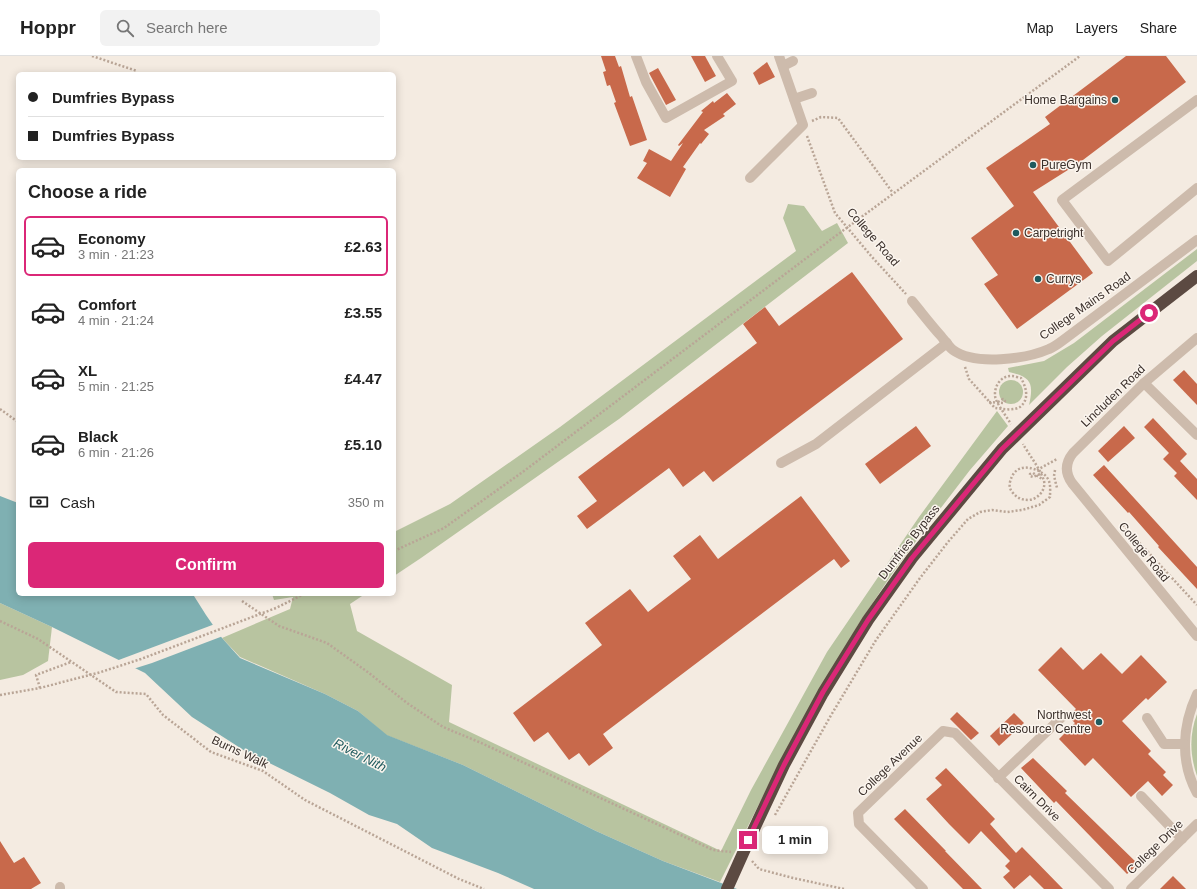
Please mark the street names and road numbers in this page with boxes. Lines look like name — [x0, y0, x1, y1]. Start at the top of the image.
street label: College Road — [844, 205, 902, 269]
street label: College Mains Road — [1037, 269, 1133, 343]
street label: Lincluden Road — [1078, 362, 1148, 430]
street label: Dumfries Bypass — [876, 502, 942, 582]
street label: College Road — [1116, 519, 1172, 585]
street label: College Avenue — [855, 731, 925, 799]
street label: Burns Walk — [209, 733, 271, 772]
street label: Cairn Drive — [1011, 772, 1063, 824]
street label: College Drive — [1124, 817, 1186, 877]

